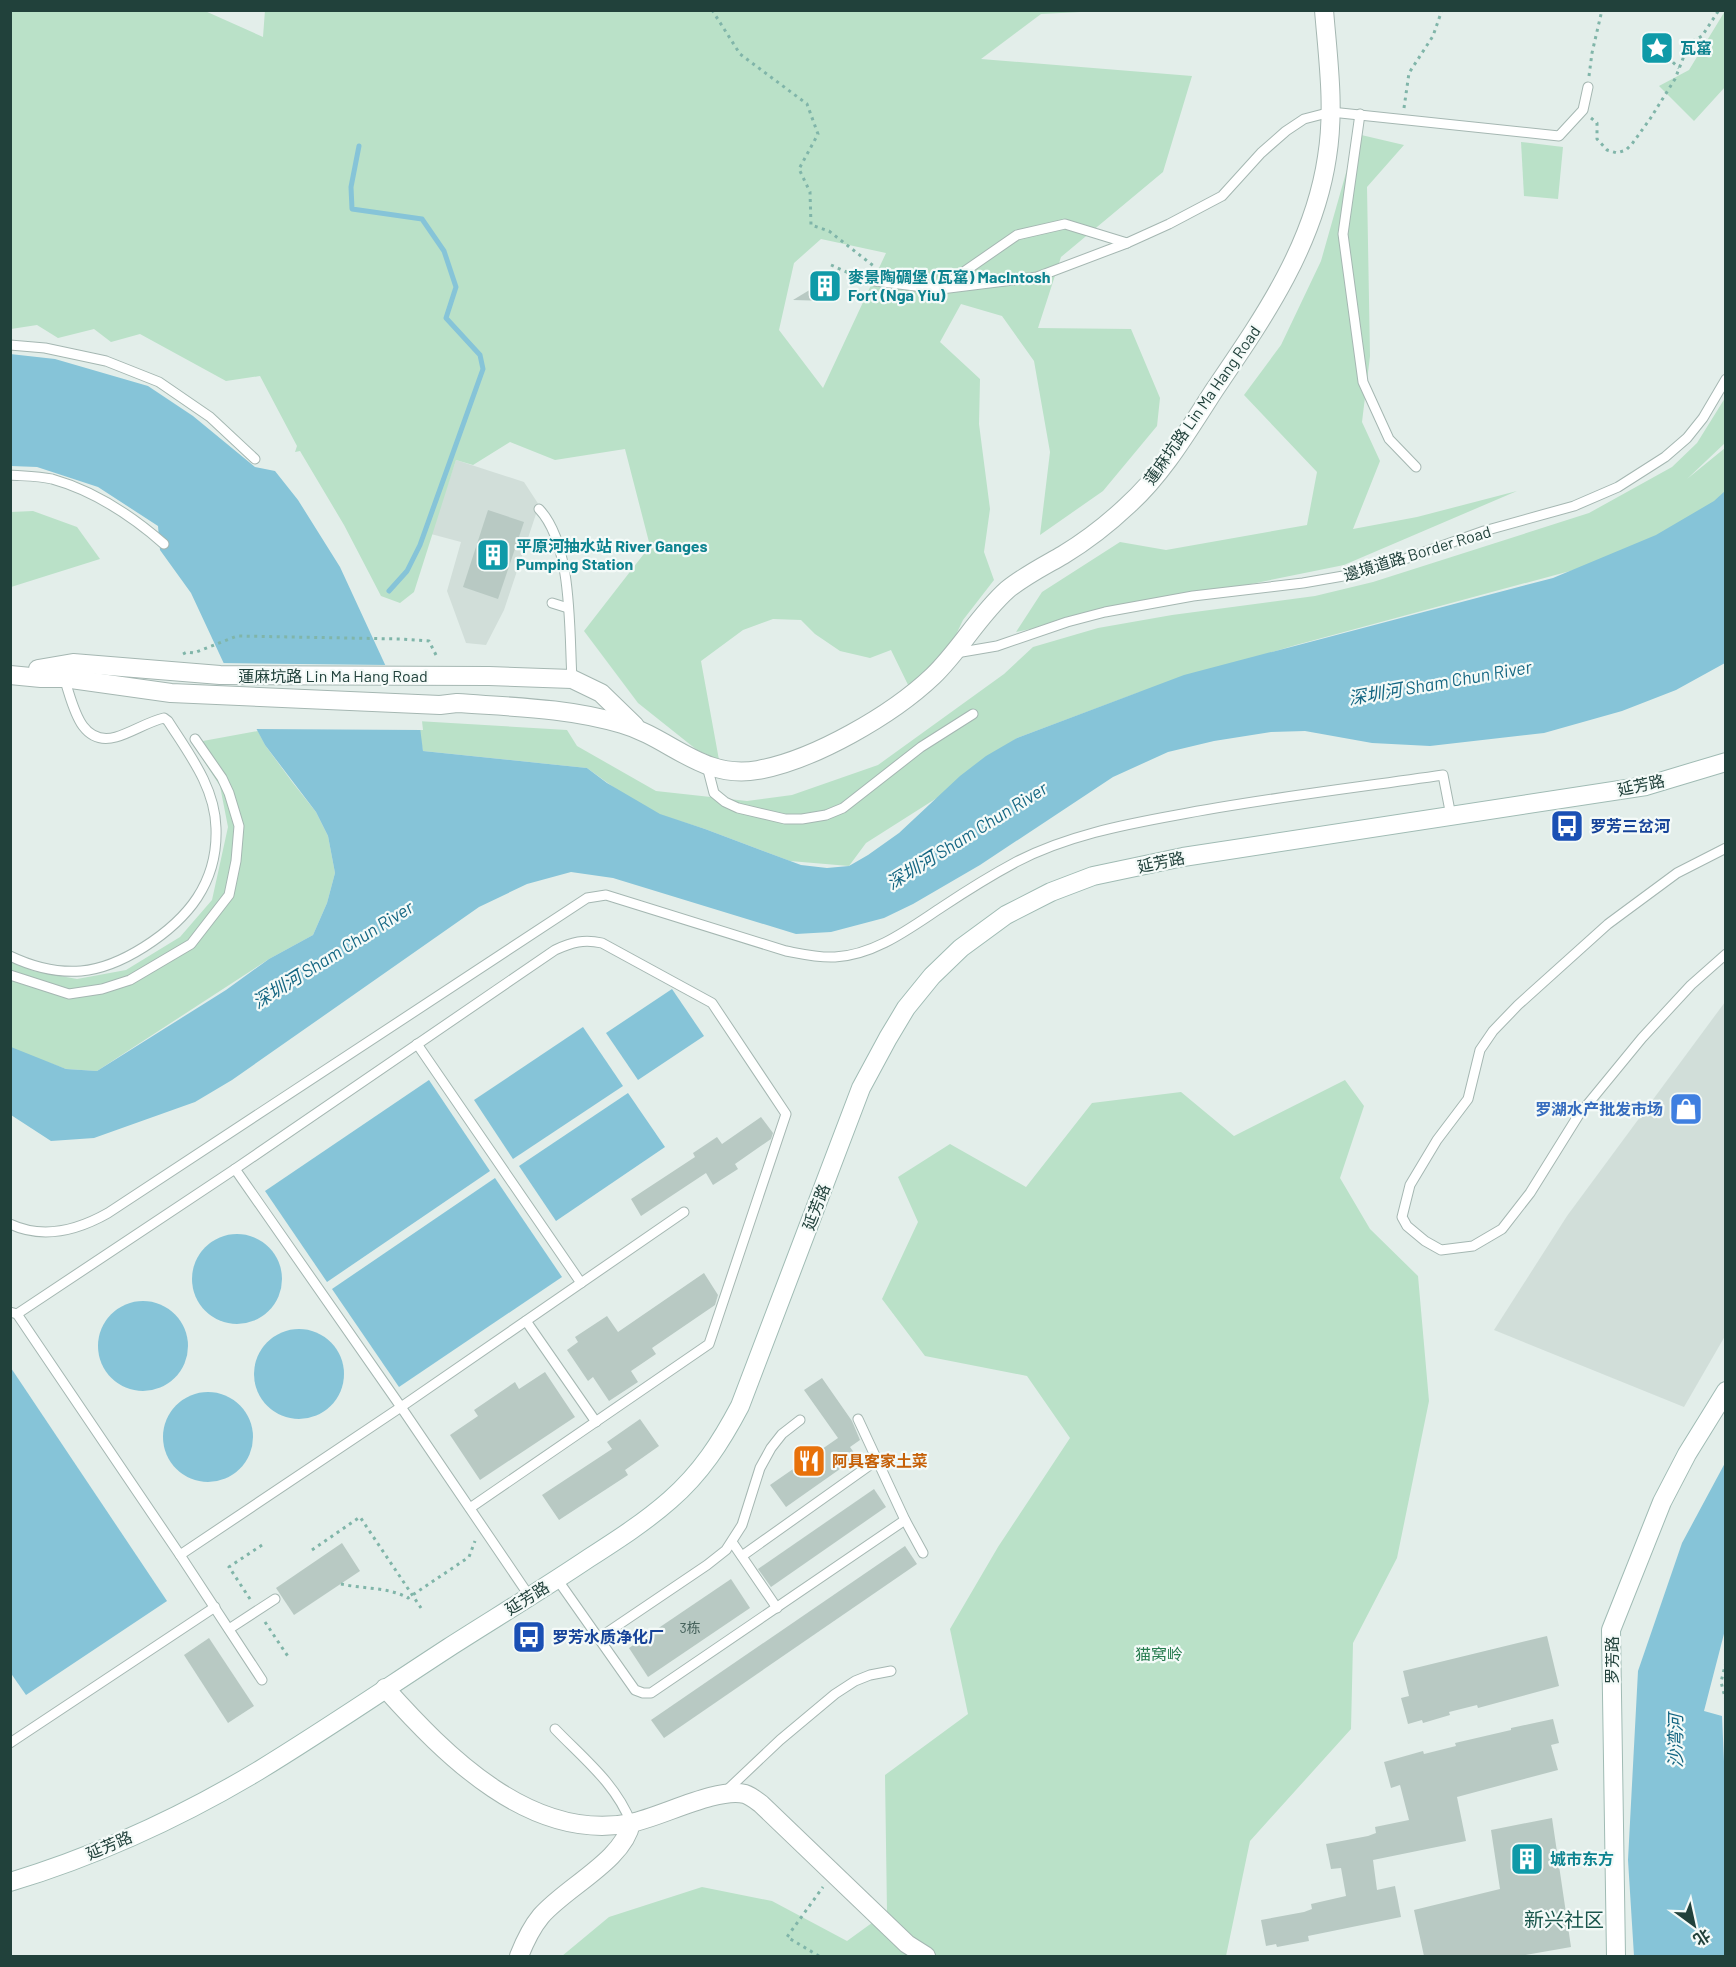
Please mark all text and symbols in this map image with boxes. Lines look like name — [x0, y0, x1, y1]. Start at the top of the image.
place icon: 瓦窰 — [1639, 30, 1675, 66]
place label: 瓦窰 — [1680, 38, 1712, 57]
place label: 麥景陶碉堡 (瓦窰) MacIntosh Fort (Nga Yiu) — [848, 267, 1051, 304]
building icon: 麥景陶碉堡 (瓦窰) MacIntosh Fort (Nga Yiu) — [807, 268, 843, 304]
street label: 蓮麻坑路 Lin Ma Hang Road — [1139, 322, 1264, 488]
street label: 邊境道路 Border Road — [1341, 521, 1493, 584]
place label: 平原河抽水站 River Ganges Pumping Station — [516, 536, 707, 573]
building icon: 平原河抽水站 River Ganges Pumping Station — [475, 537, 511, 573]
water label: 深圳河 Sham Chun River — [1346, 655, 1534, 709]
street label: 蓮麻坑路 Lin Ma Hang Road — [238, 666, 428, 685]
street label: 延芳路 — [1615, 770, 1666, 799]
water label: 深圳河 Sham Chun River — [882, 776, 1052, 894]
bus stop icon: 罗芳三岔河 — [1549, 808, 1585, 844]
place label: 罗芳三岔河 — [1590, 816, 1670, 835]
street label: 延芳路 — [1135, 847, 1186, 876]
water label: 深圳河 Sham Chun River — [248, 895, 418, 1013]
shop icon: 罗湖水产批发市场 — [1668, 1091, 1704, 1127]
place label: 罗湖水产批发市场 — [1535, 1099, 1663, 1118]
street label: 延芳路 — [798, 1181, 833, 1233]
restaurant icon: 阿具客家土菜 — [791, 1443, 827, 1479]
place label: 阿具客家土菜 — [832, 1451, 928, 1470]
street label: 延芳路 — [501, 1577, 552, 1618]
bus stop icon: 罗芳水质净化厂 — [511, 1619, 547, 1655]
house number: 3栋 — [679, 1619, 701, 1636]
place label: 罗芳水质净化厂 — [552, 1627, 664, 1646]
street label: 罗芳路 — [1602, 1636, 1621, 1684]
park label: 猫窝岭 — [1135, 1644, 1183, 1663]
water label: 沙湾河 — [1664, 1711, 1686, 1768]
street label: 延芳路 — [83, 1826, 135, 1863]
building icon: 城市东方 — [1509, 1841, 1545, 1877]
place label: 城市东方 — [1550, 1849, 1614, 1868]
north arrow — [1664, 1895, 1724, 1955]
district label: 新兴社区 — [1524, 1907, 1604, 1931]
text: 北 — [1691, 1926, 1714, 1950]

